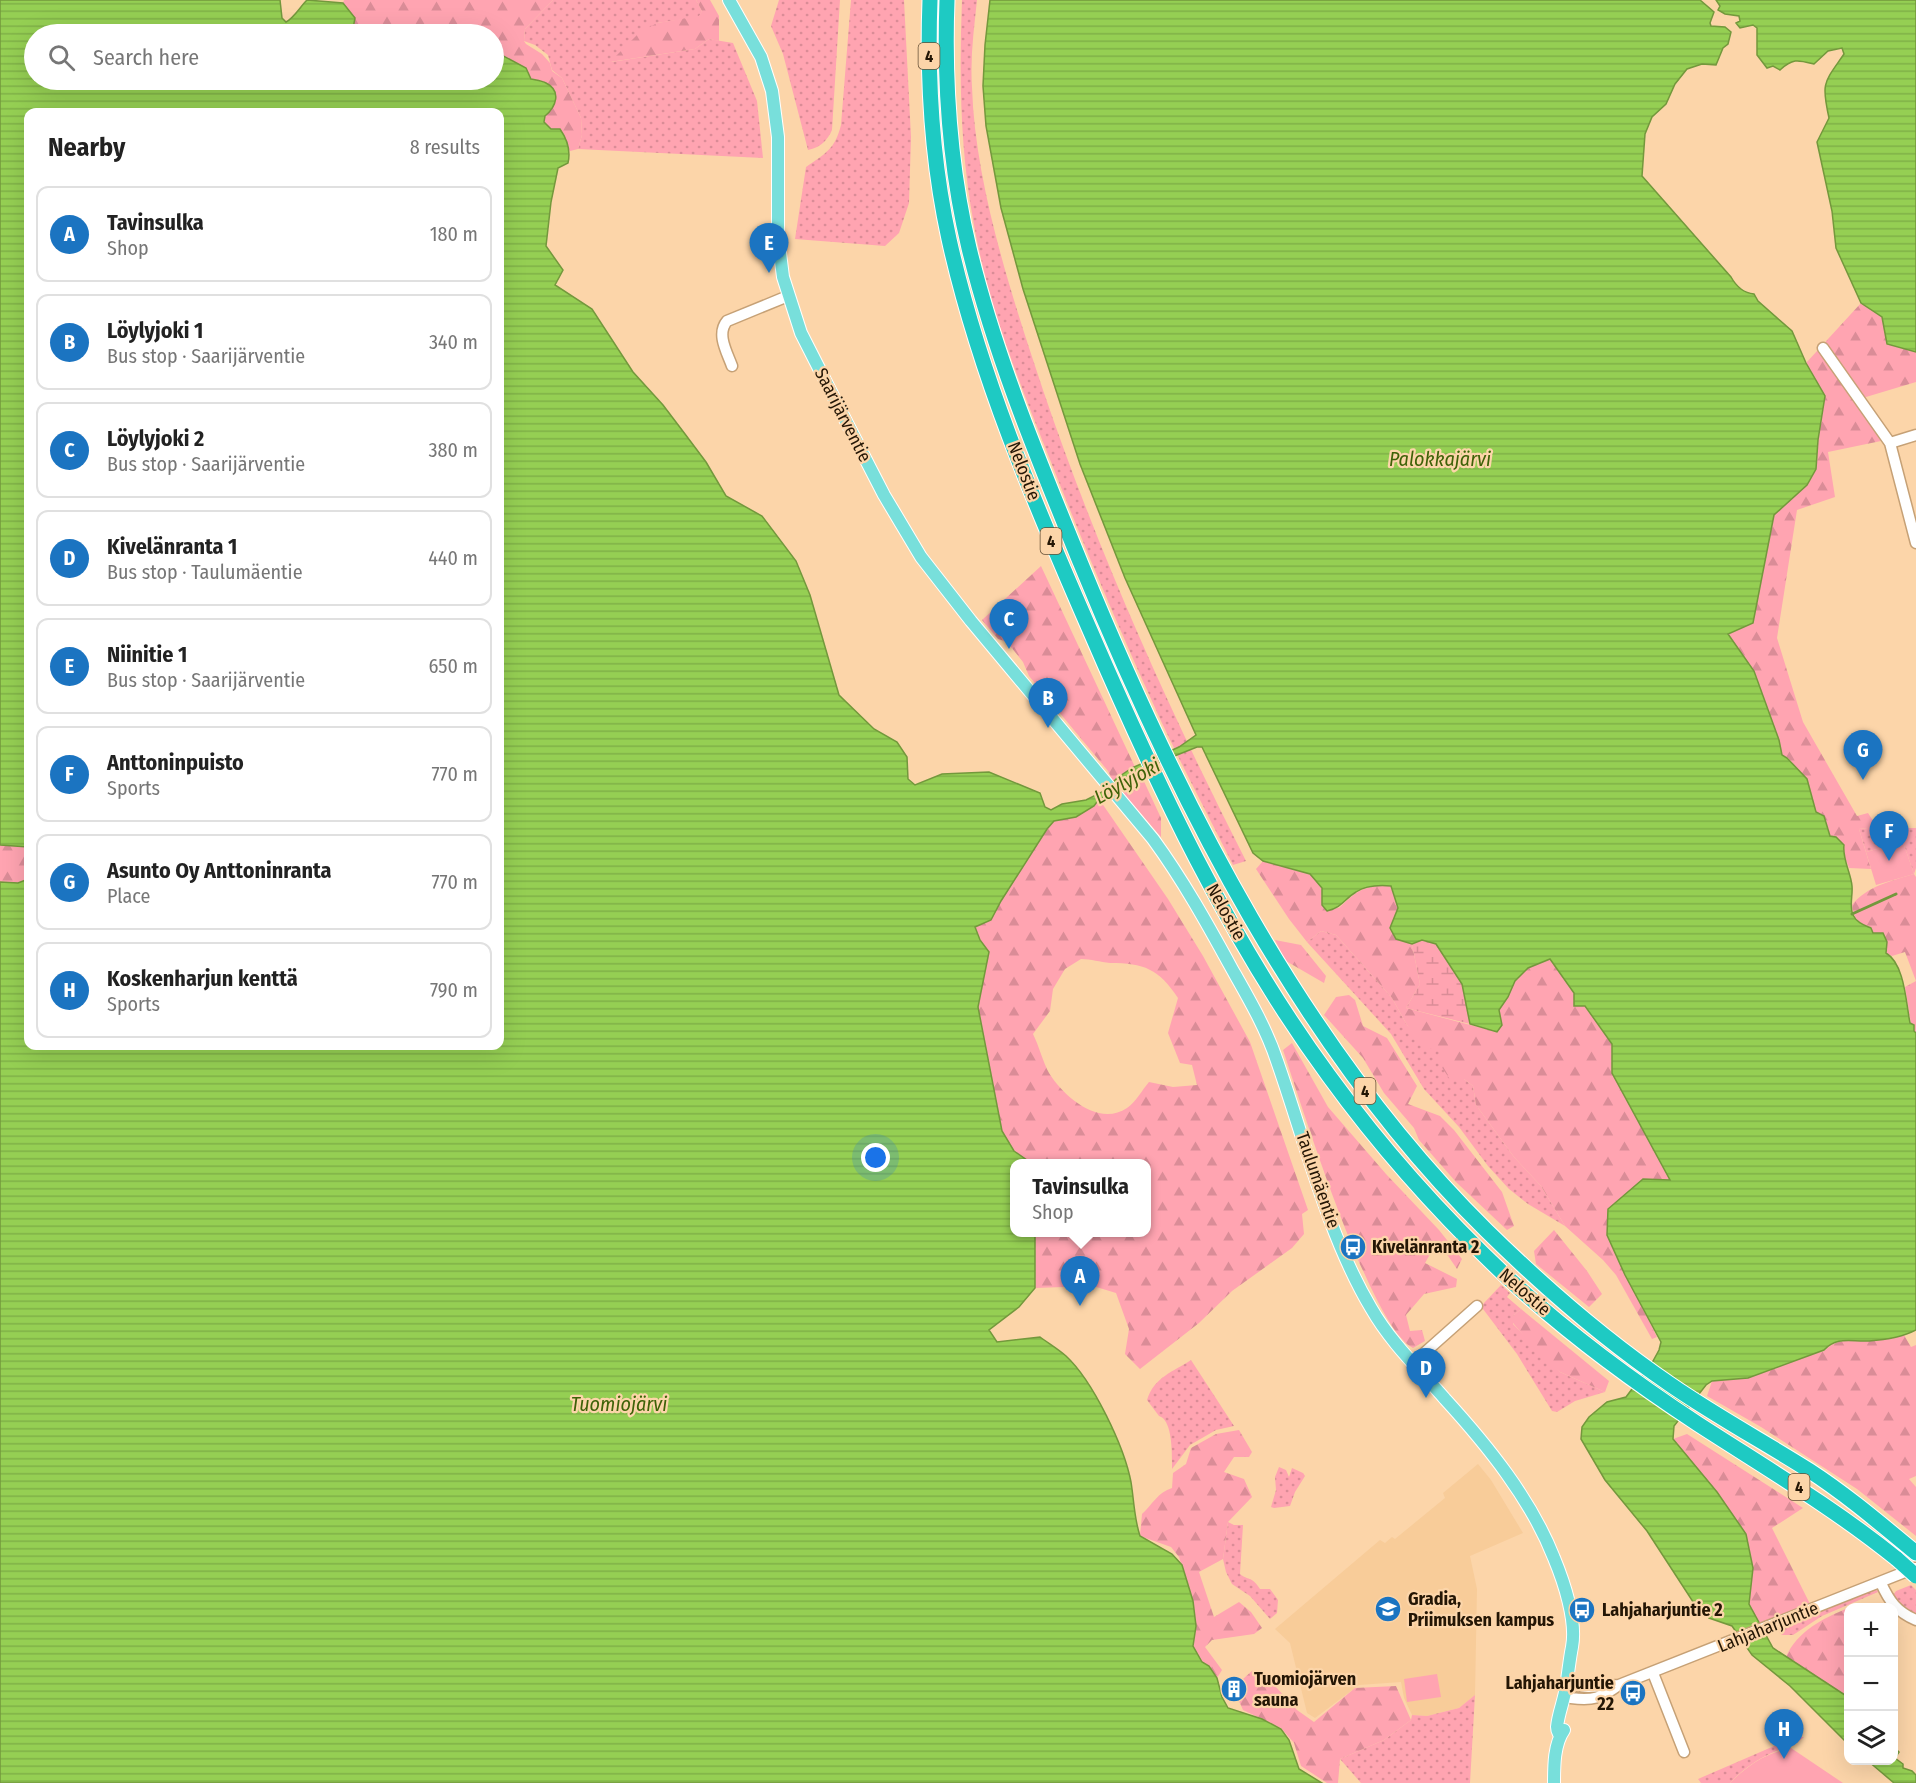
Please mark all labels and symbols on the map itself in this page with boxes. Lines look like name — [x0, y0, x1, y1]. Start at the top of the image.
road number: 4 — [918, 43, 940, 69]
pin: E — [750, 224, 788, 273]
street label: Saarijärventie — [810, 364, 876, 466]
street label: Nelostie — [1003, 439, 1045, 503]
water label: Palokkajärvi — [1389, 447, 1491, 471]
road number: 4 — [1040, 528, 1062, 554]
pin: C — [990, 600, 1028, 649]
pin: B — [1028, 678, 1068, 728]
pin: G — [1844, 730, 1882, 780]
water label: Löylyjoki — [1090, 753, 1164, 809]
pin: F — [1870, 812, 1908, 861]
street label: Nelostie — [1202, 880, 1250, 944]
road number: 4 — [1354, 1078, 1376, 1104]
street label: Taulumäentie — [1291, 1129, 1345, 1231]
your location — [861, 1143, 890, 1172]
bus stop icon: Kivelänranta 2 — [1338, 1232, 1368, 1262]
place label: Kivelänranta 2 — [1372, 1236, 1479, 1258]
pin: A — [1060, 1256, 1100, 1306]
street label: Nelostie — [1495, 1264, 1555, 1320]
pin: D — [1406, 1348, 1446, 1398]
water label: Tuomiojärvi — [571, 1392, 667, 1416]
road number: 4 — [1788, 1474, 1810, 1500]
place label: Gradia, Priimuksen kampus — [1408, 1588, 1554, 1631]
school or university icon: Gradia, Priimuksen kampus — [1373, 1594, 1403, 1624]
bus stop icon: Lahjaharjuntie 2 — [1567, 1595, 1597, 1625]
street label: Lahjaharjuntie — [1714, 1597, 1822, 1657]
place label: Lahjaharjuntie 2 — [1602, 1599, 1723, 1621]
place label: Tuomiojärven sauna — [1254, 1668, 1356, 1711]
place label: Lahjaharjuntie 22 — [1505, 1672, 1614, 1715]
building icon: Tuomiojärven sauna — [1219, 1674, 1249, 1704]
bus stop icon: Lahjaharjuntie 22 — [1618, 1678, 1648, 1708]
pin: H — [1764, 1710, 1804, 1759]

